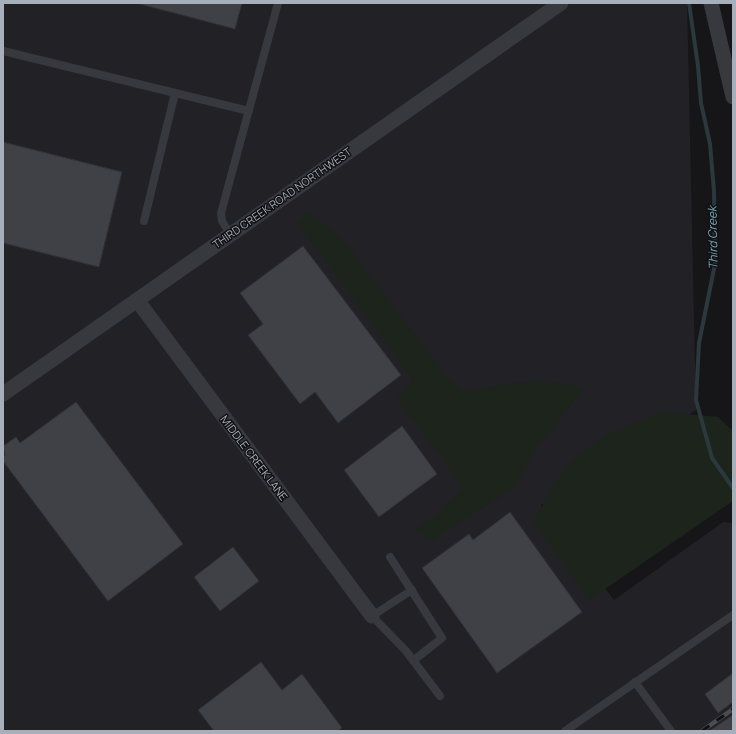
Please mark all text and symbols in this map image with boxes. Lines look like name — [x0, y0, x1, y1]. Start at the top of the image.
street label: THIRD CREEK ROAD NORTHWEST — [209, 143, 355, 251]
water label: Third Creek — [703, 204, 722, 270]
street label: MIDDLE CREEK LANE — [217, 412, 291, 503]

